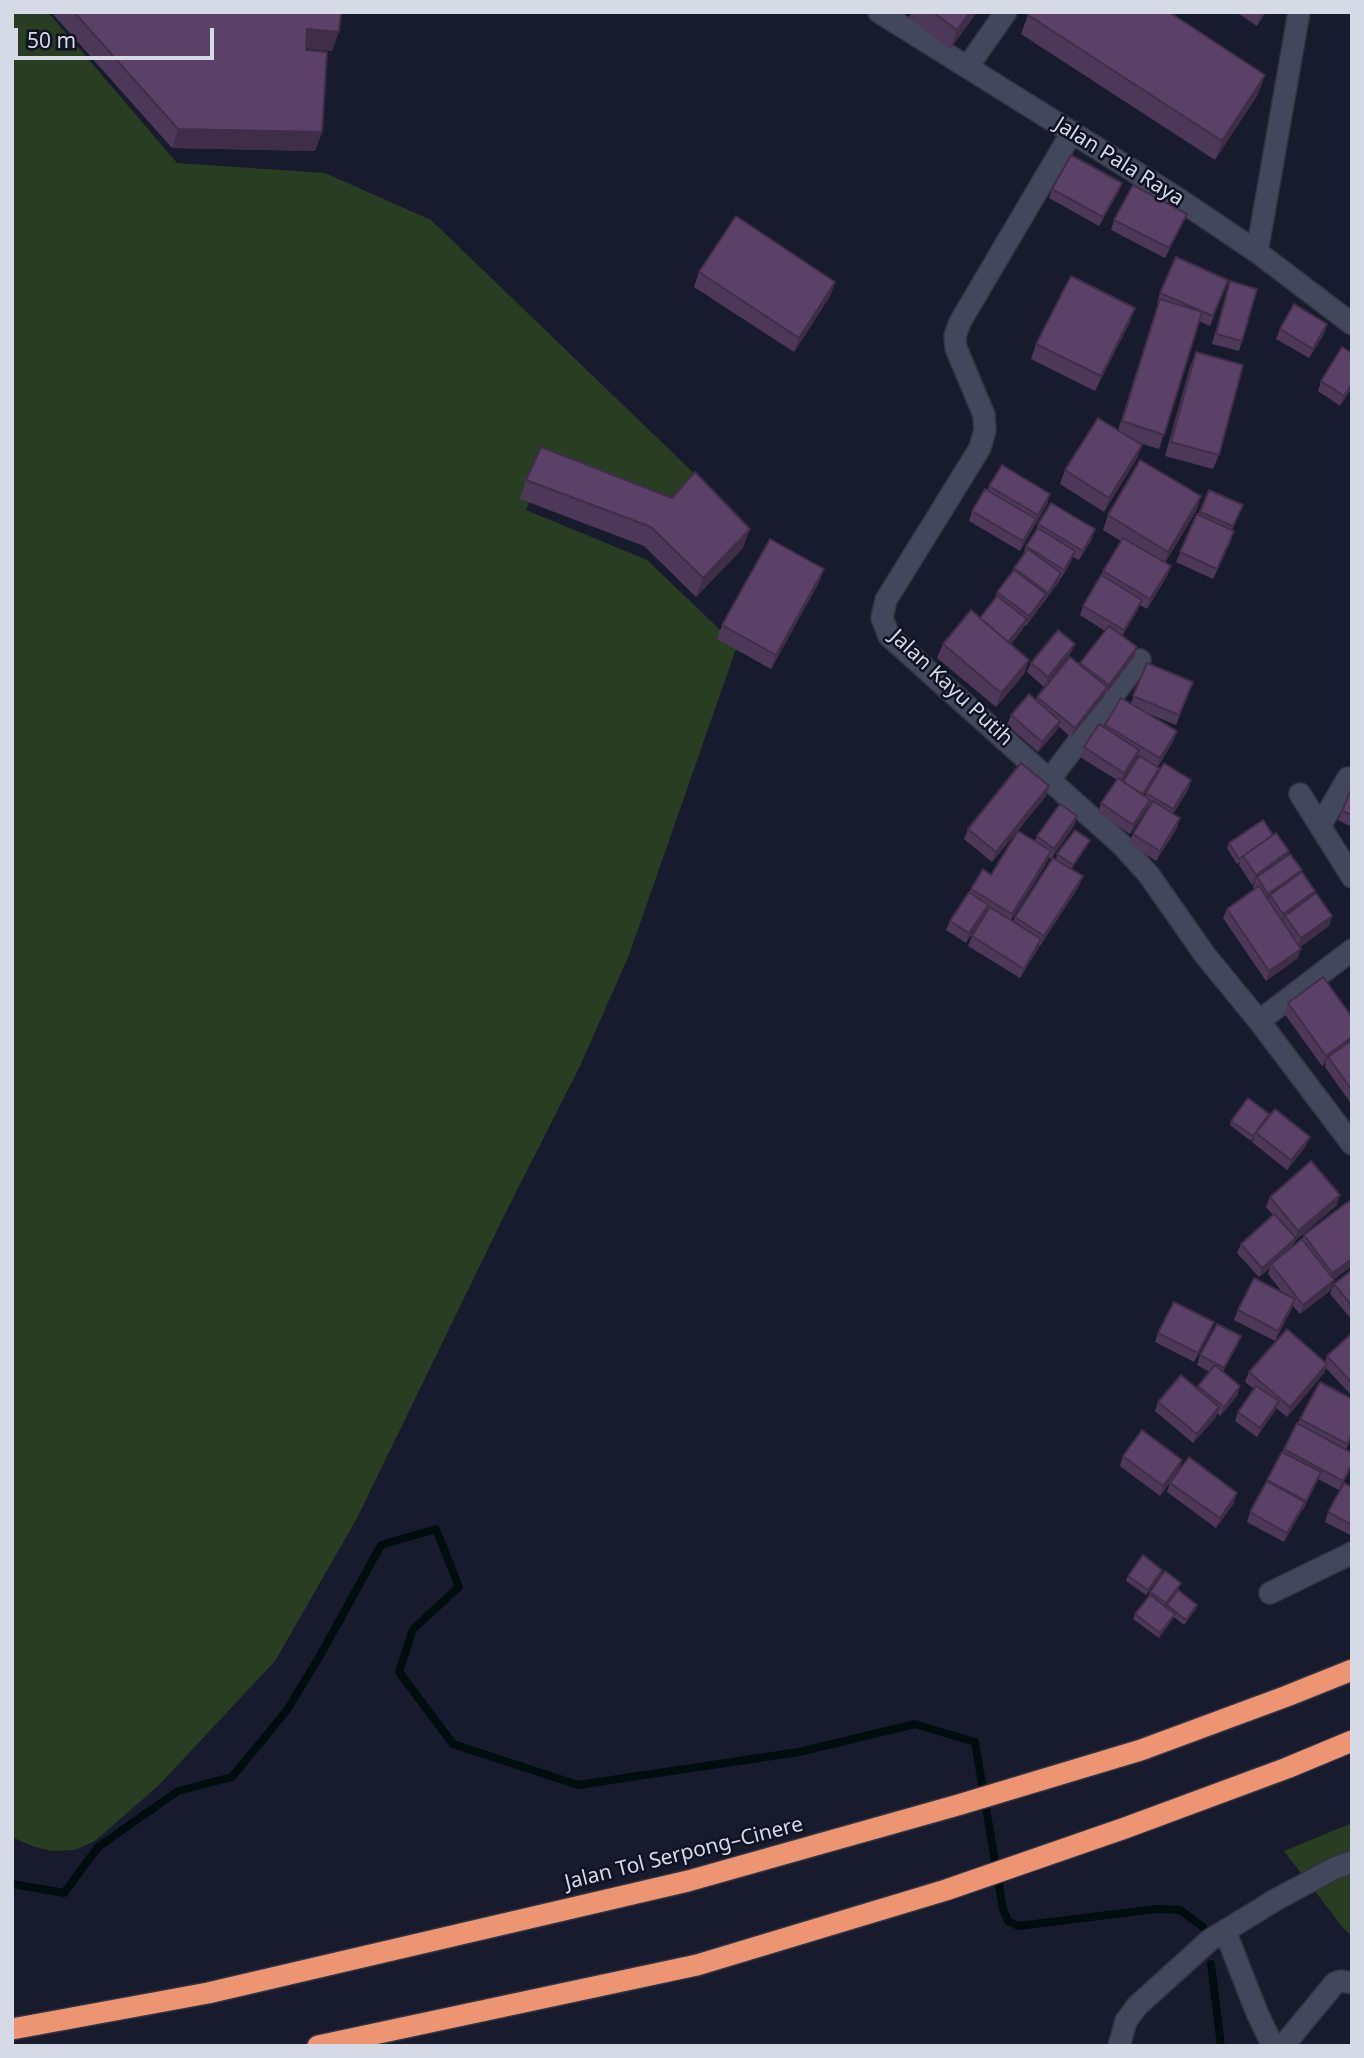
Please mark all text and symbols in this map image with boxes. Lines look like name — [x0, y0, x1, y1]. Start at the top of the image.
scale bar — [18, 14, 217, 58]
text: 50 m — [27, 26, 76, 54]
street label: Jalan Pala Raya — [1050, 112, 1188, 212]
street label: Jalan Kayu Putih — [884, 625, 1018, 751]
street label: Jalan Tol Serpong–Cinere — [562, 1812, 806, 1896]

